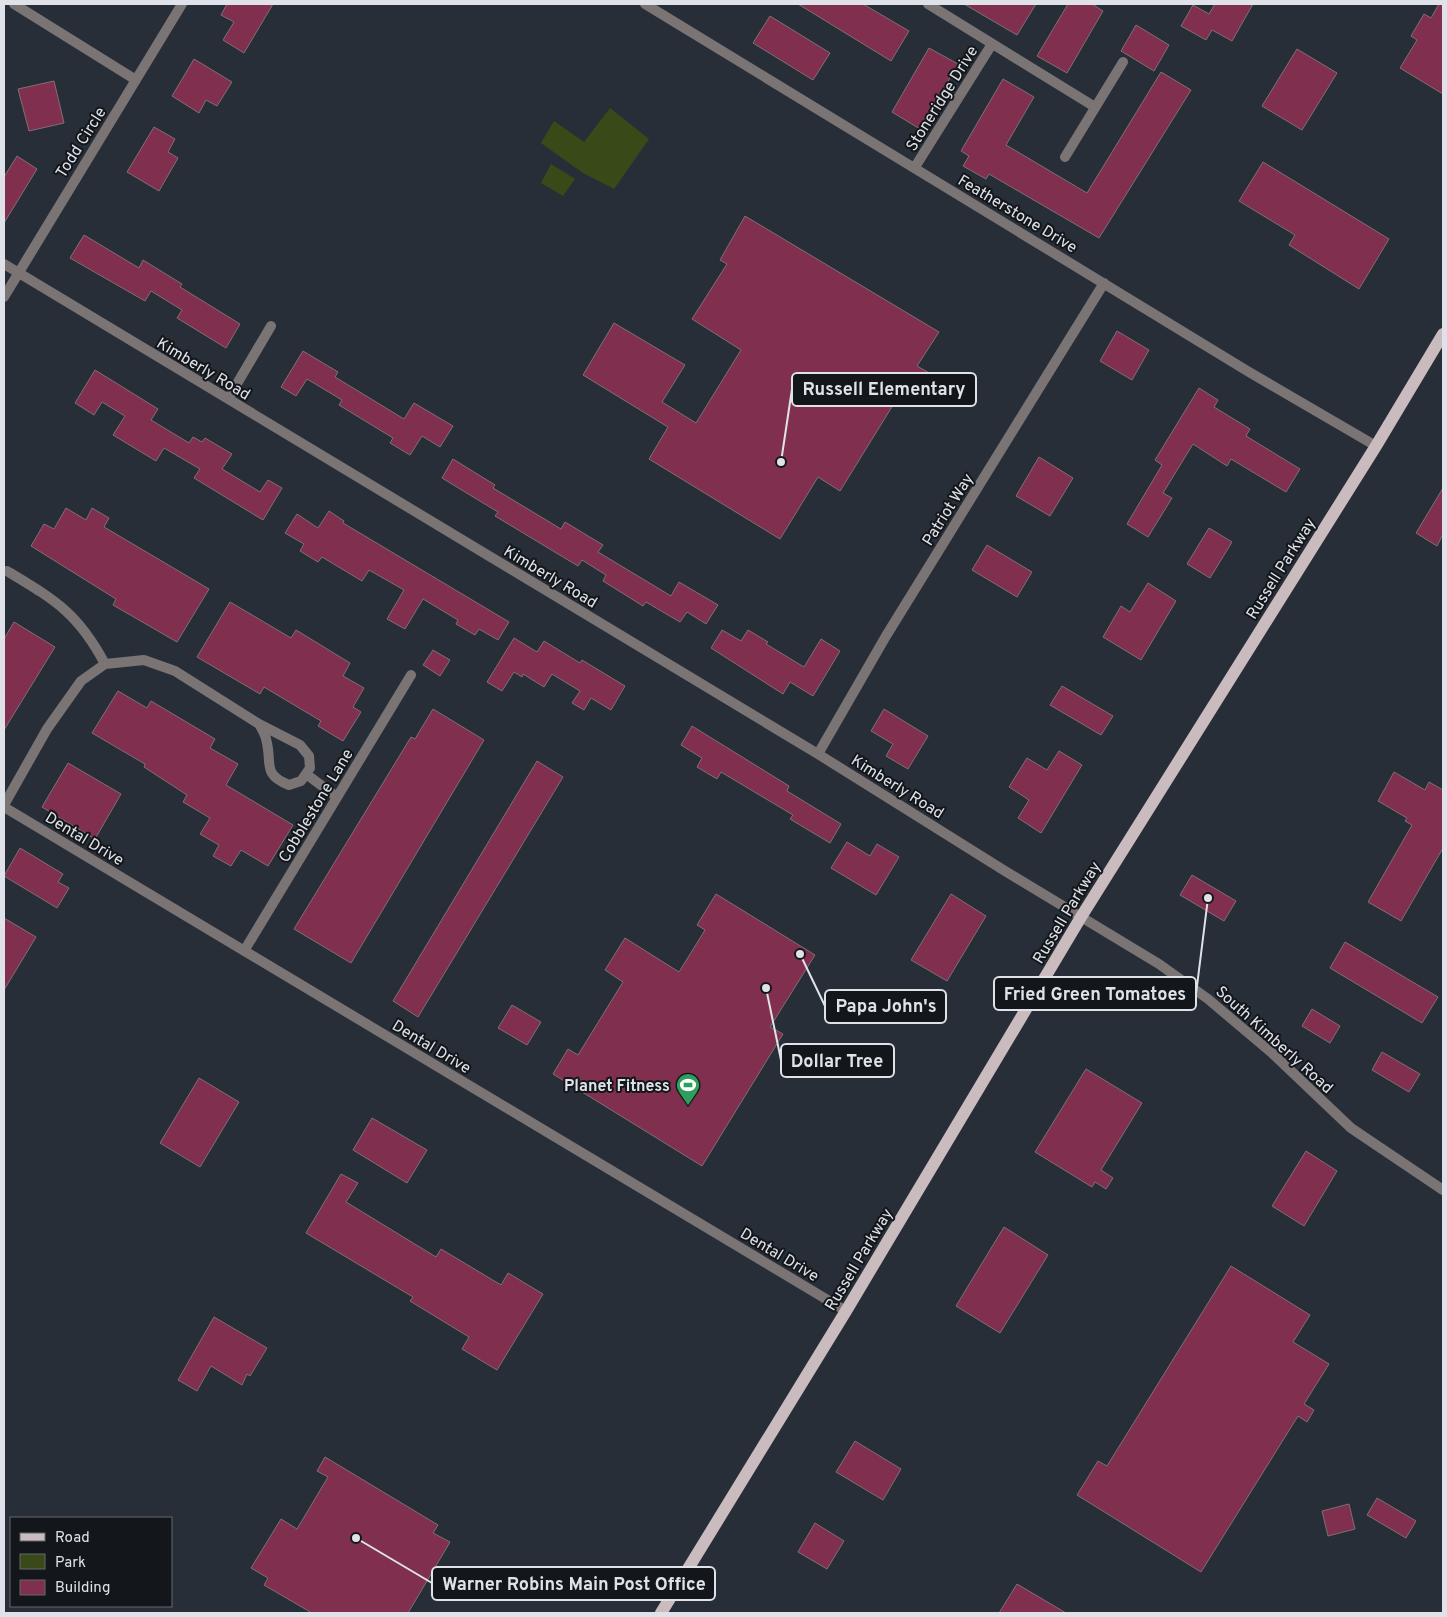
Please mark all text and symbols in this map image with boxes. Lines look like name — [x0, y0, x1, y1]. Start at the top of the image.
street label: Stoneridge Drive — [902, 43, 983, 155]
street label: Todd Circle — [52, 104, 111, 182]
street label: Featherstone Drive — [954, 171, 1080, 258]
street label: Kimberly Road — [152, 334, 253, 406]
callout: Russell Elementary — [792, 373, 976, 406]
text: Russell Elementary — [802, 379, 966, 402]
street label: Patriot Way — [919, 470, 979, 550]
street label: Russell Parkway — [1243, 515, 1321, 624]
street label: Kimberly Road — [499, 542, 600, 614]
street label: Cobblestone Lane — [275, 746, 359, 867]
street label: Kimberly Road — [847, 751, 947, 824]
street label: Dental Drive — [41, 808, 127, 871]
street label: Russell Parkway — [1029, 858, 1106, 968]
callout: Fried Green Tomatoes — [994, 977, 1196, 1010]
street label: South Kimberly Road — [1211, 982, 1337, 1099]
text: Fried Green Tomatoes — [1004, 984, 1186, 1007]
callout: Papa John's — [825, 990, 946, 1023]
text: Papa John's — [835, 996, 937, 1019]
street label: Dental Drive — [388, 1016, 474, 1079]
callout: Dollar Tree — [781, 1044, 894, 1077]
text: Dollar Tree — [791, 1051, 883, 1074]
sports icon: Planet Fitness — [675, 1072, 701, 1106]
place label: Planet Fitness — [564, 1077, 670, 1097]
street label: Russell Parkway — [821, 1205, 898, 1315]
street label: Dental Drive — [736, 1224, 822, 1287]
legend — [10, 1517, 172, 1607]
text: Road — [55, 1529, 90, 1548]
text: Park — [55, 1554, 86, 1573]
callout: Warner Robins Main Post Office — [432, 1567, 715, 1600]
text: Warner Robins Main Post Office — [442, 1574, 706, 1597]
text: Building — [55, 1579, 110, 1598]

